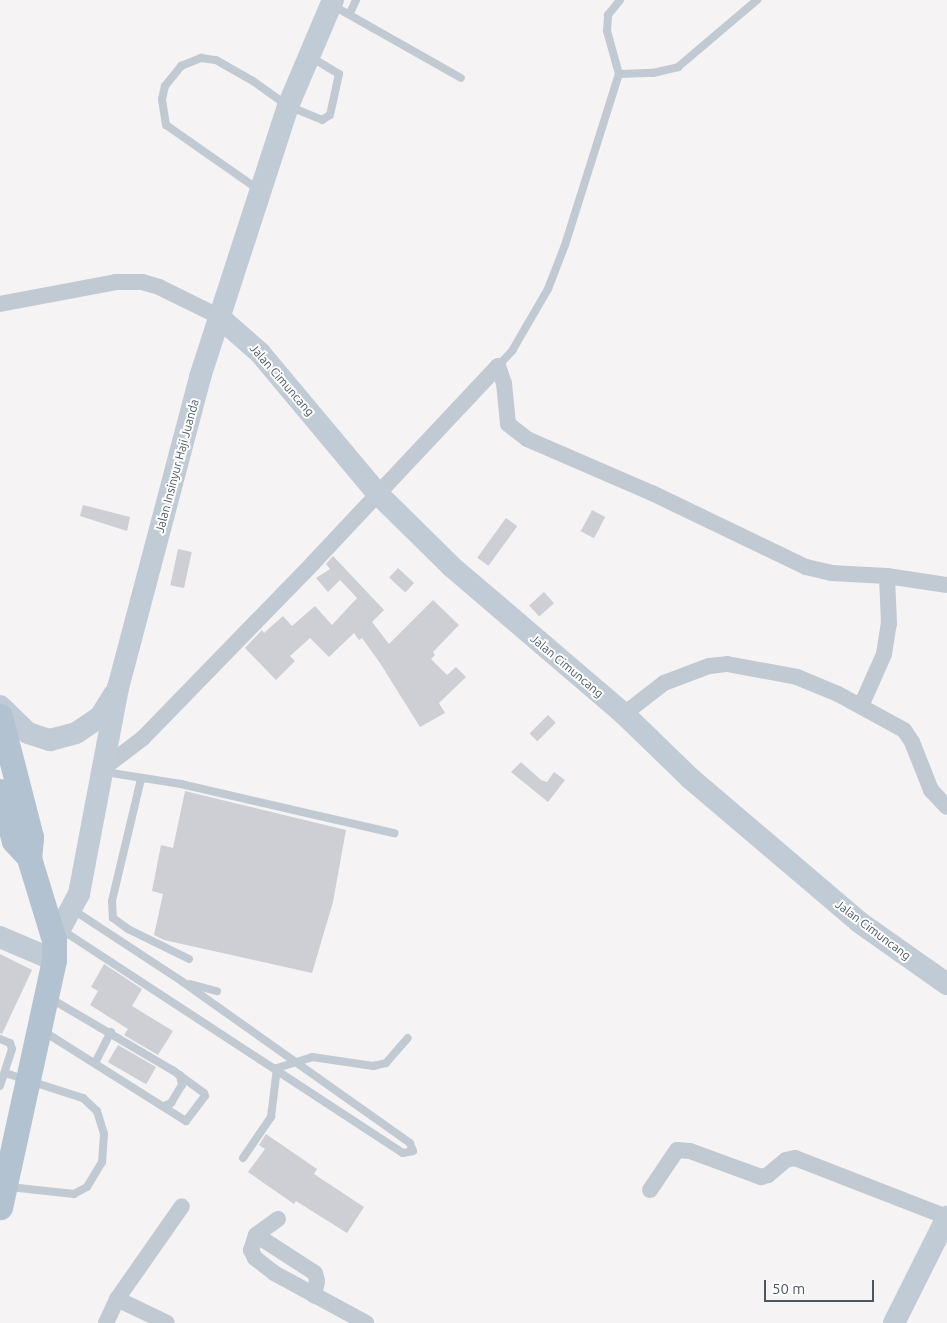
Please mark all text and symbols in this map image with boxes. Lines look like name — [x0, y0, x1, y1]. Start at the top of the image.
street label: Jalan Cimuncang — [247, 341, 317, 419]
street label: Jalan Insinyur Haji Juanda — [152, 398, 202, 534]
street label: Jalan Cimuncang — [528, 631, 606, 701]
street label: Jalan Cimuncang — [832, 897, 914, 963]
scale bar — [767, 1270, 877, 1302]
text: 50 m — [772, 1280, 805, 1297]

